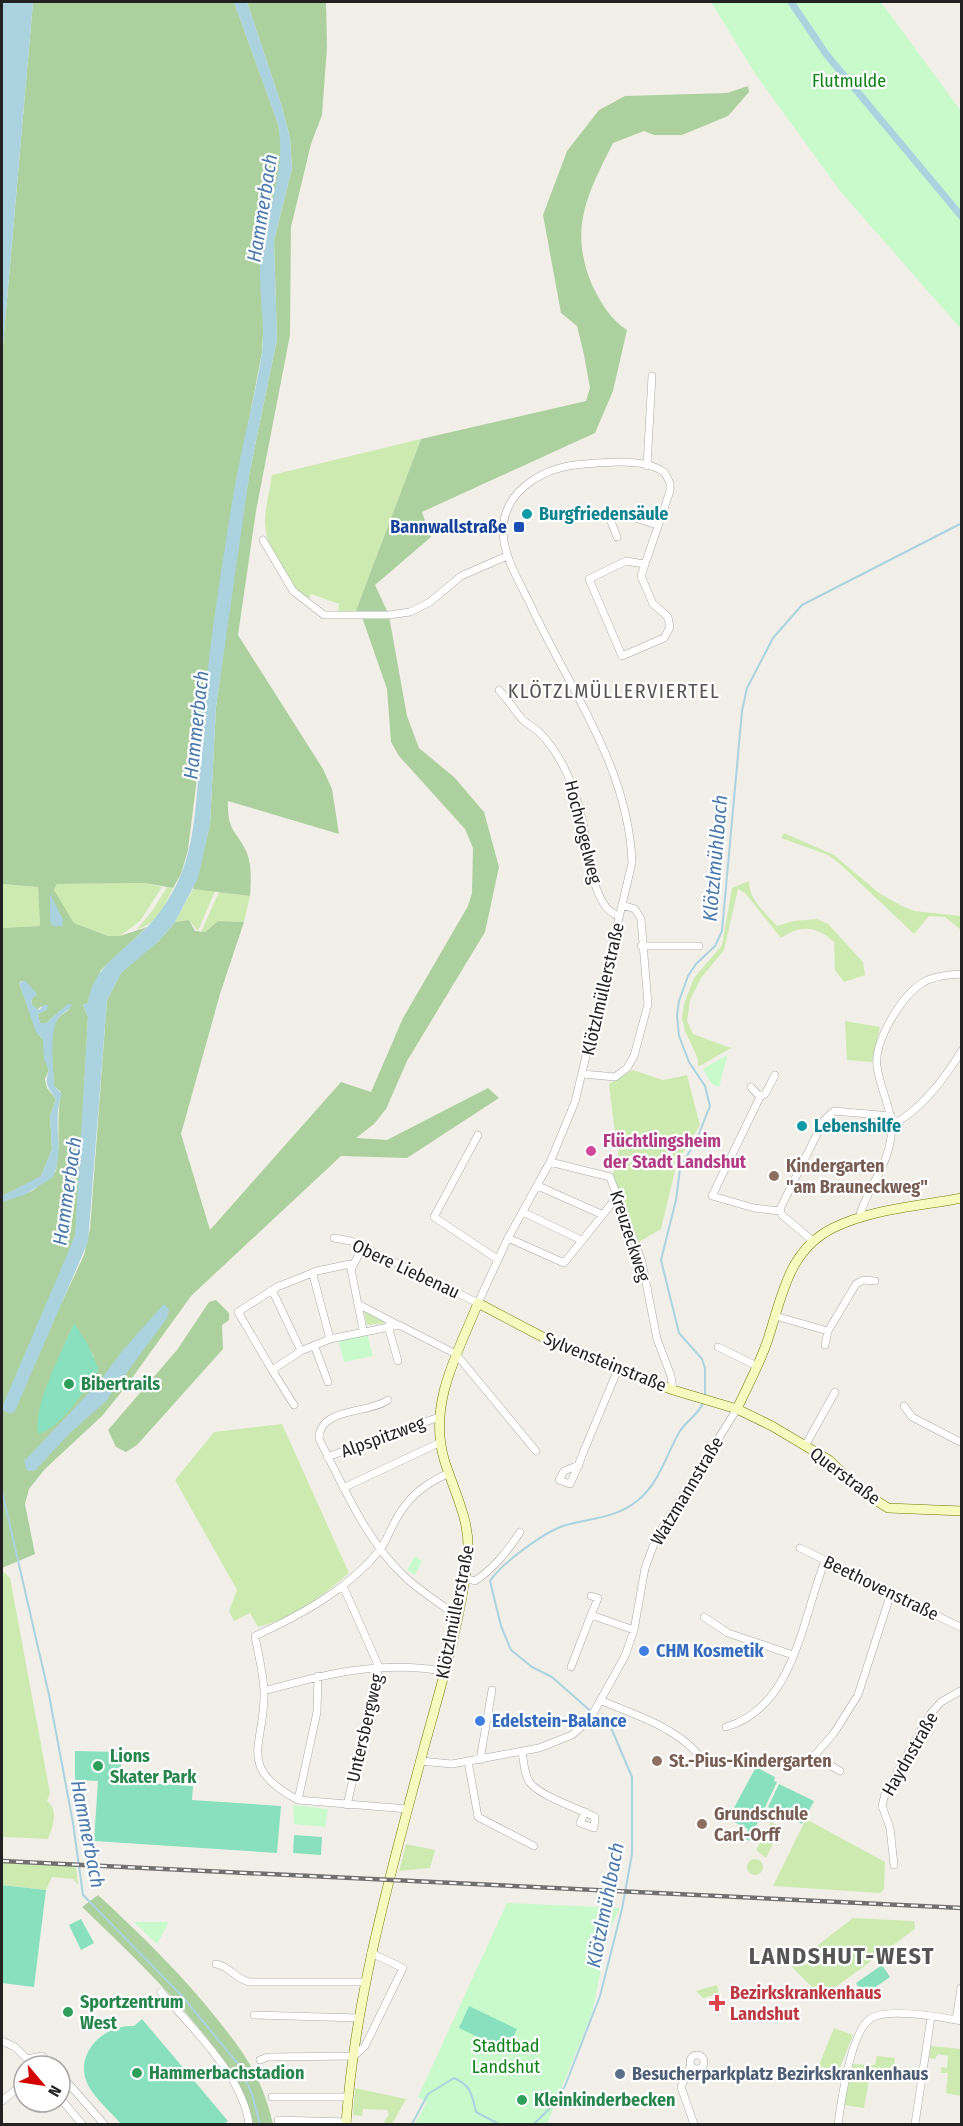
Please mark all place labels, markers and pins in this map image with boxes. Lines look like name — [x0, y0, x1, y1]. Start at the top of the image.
place label: Burgfriedensäule — [539, 503, 668, 525]
marker: Burgfriedensäule — [520, 507, 534, 521]
place label: Bannwallstraße — [390, 516, 507, 538]
marker: Bannwallstraße — [512, 520, 526, 534]
place label: Lebenshilfe — [814, 1115, 901, 1137]
marker: Lebenshilfe — [795, 1119, 809, 1133]
place label: Flüchtlingsheim der Stadt Landshut — [603, 1130, 747, 1173]
marker: Flüchtlingsheim der Stadt Landshut — [584, 1144, 598, 1158]
place label: Kindergarten "am Brauneckweg" — [786, 1155, 928, 1198]
marker: Kindergarten "am Brauneckweg" — [767, 1169, 781, 1183]
place label: Bibertrails — [81, 1373, 160, 1395]
marker: Bibertrails — [62, 1377, 76, 1391]
place label: CHM Kosmetik — [656, 1640, 764, 1662]
marker: CHM Kosmetik — [637, 1644, 651, 1658]
place label: Edelstein-Balance — [492, 1710, 627, 1732]
marker: Edelstein-Balance — [473, 1714, 487, 1728]
place label: Lions Skater Park — [110, 1745, 197, 1788]
place label: St.-Pius-Kindergarten — [669, 1750, 832, 1772]
marker: St.-Pius-Kindergarten — [650, 1754, 664, 1768]
marker: Lions Skater Park — [91, 1759, 105, 1773]
place label: Grundschule Carl-Orff — [714, 1803, 808, 1846]
marker: Grundschule Carl-Orff — [695, 1817, 709, 1831]
place label: Bezirkskrankenhaus Landshut — [730, 1982, 882, 2025]
place label: Sportzentrum West — [80, 1991, 184, 2034]
marker: Bezirkskrankenhaus Landshut — [708, 1994, 726, 2012]
marker: Sportzentrum West — [61, 2005, 75, 2019]
place label: Hammerbachstadion — [149, 2062, 304, 2084]
place label: Besucherparkplatz Bezirkskrankenhaus — [632, 2063, 928, 2085]
marker: Hammerbachstadion — [130, 2066, 144, 2080]
marker: Besucherparkplatz Bezirkskrankenhaus — [613, 2067, 627, 2081]
place label: Kleinkinderbecken — [534, 2089, 676, 2111]
marker: Kleinkinderbecken — [515, 2093, 529, 2107]

